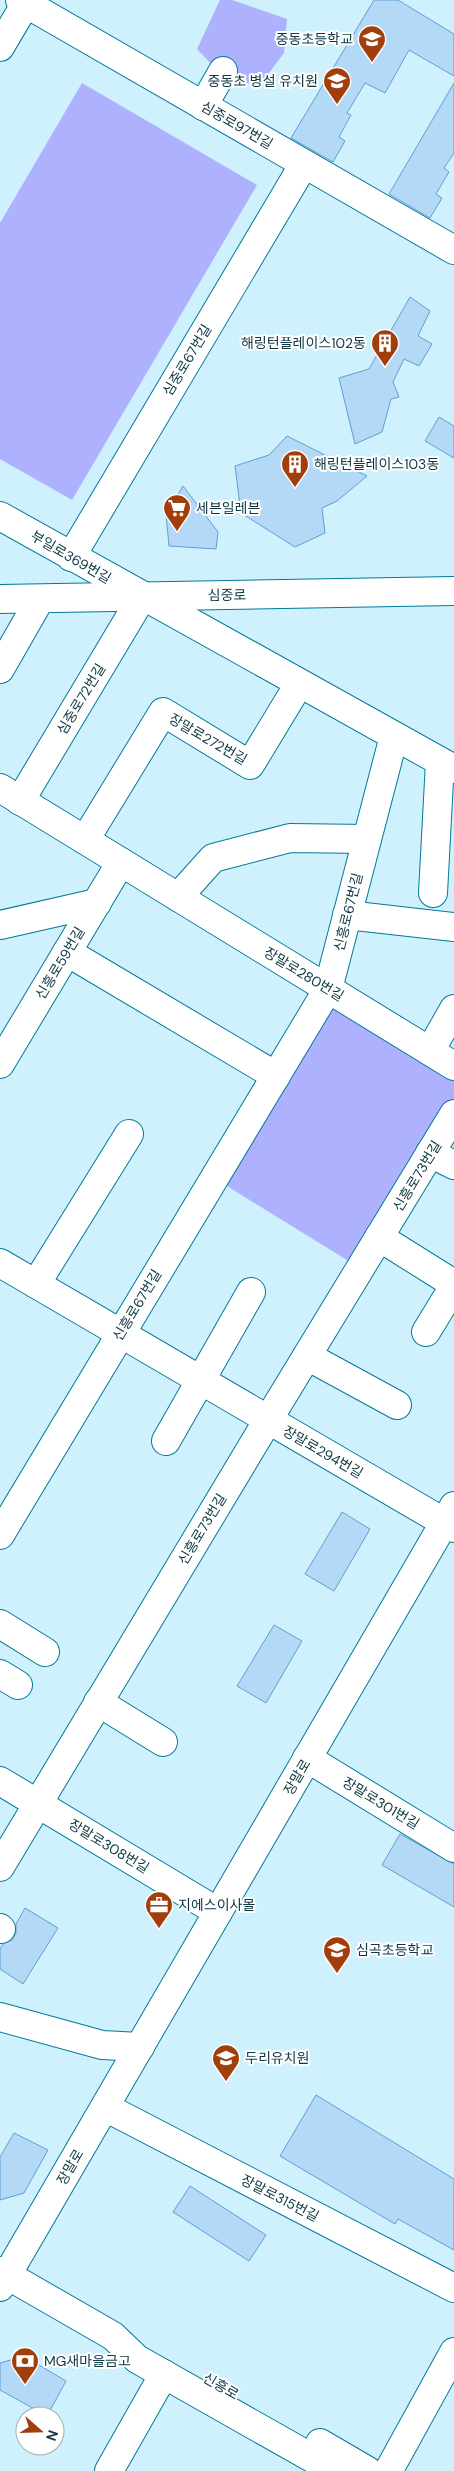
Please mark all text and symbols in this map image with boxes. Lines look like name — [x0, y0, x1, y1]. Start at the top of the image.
school or university icon: 중동초등학교 — [357, 24, 387, 63]
place label: 중동초등학교 — [276, 30, 353, 48]
school or university icon: 중동초 병설 유치원 — [322, 66, 352, 105]
place label: 중동초 병설 유치원 — [208, 72, 318, 90]
street label: 심중로97번길 — [198, 97, 276, 153]
street label: 심중로67번길 — [159, 321, 215, 399]
building icon: 해링턴플레이스102동 — [370, 328, 400, 367]
place label: 해링턴플레이스102동 — [241, 334, 366, 352]
building icon: 해링턴플레이스103동 — [280, 449, 310, 488]
place label: 해링턴플레이스103동 — [314, 455, 439, 473]
supermarket icon: 세븐일레븐 — [162, 493, 192, 532]
place label: 세븐일레븐 — [196, 499, 261, 517]
street label: 부일로369번길 — [28, 527, 114, 587]
street label: 심중로 — [208, 586, 247, 604]
street label: 심중로72번길 — [53, 660, 109, 738]
street label: 장말로272번길 — [166, 709, 250, 769]
street label: 신흥로67번길 — [330, 871, 366, 953]
street label: 신흥로59번길 — [31, 924, 89, 1002]
street label: 장말로280번길 — [261, 943, 347, 1005]
street label: 신흥로73번길 — [389, 1137, 445, 1215]
street label: 신흥로67번길 — [109, 1266, 165, 1344]
street label: 장말로294번길 — [280, 1422, 366, 1482]
street label: 신흥로73번길 — [174, 1490, 230, 1568]
street label: 장말로 — [280, 1756, 315, 1798]
street label: 장말로301번길 — [339, 1773, 423, 1833]
street label: 장말로308번길 — [65, 1815, 153, 1877]
office icon: 지에스이사몰 — [144, 1890, 174, 1929]
place label: 지에스이사몰 — [178, 1896, 255, 1914]
school or university icon: 심곡초등학교 — [322, 1935, 352, 1974]
place label: 심곡초등학교 — [356, 1941, 433, 1959]
school or university icon: 두리유치원 — [211, 2043, 241, 2082]
place label: 두리유치원 — [245, 2049, 309, 2067]
street label: 장말로 — [53, 2146, 88, 2188]
street label: 장말로315번길 — [238, 2171, 322, 2225]
bank icon: MG새마을금고 — [10, 2346, 40, 2385]
place label: MG새마을금고 — [44, 2352, 131, 2370]
street label: 신흥로 — [200, 2369, 242, 2404]
north arrow — [15, 2406, 65, 2456]
text: N — [42, 2428, 62, 2443]

